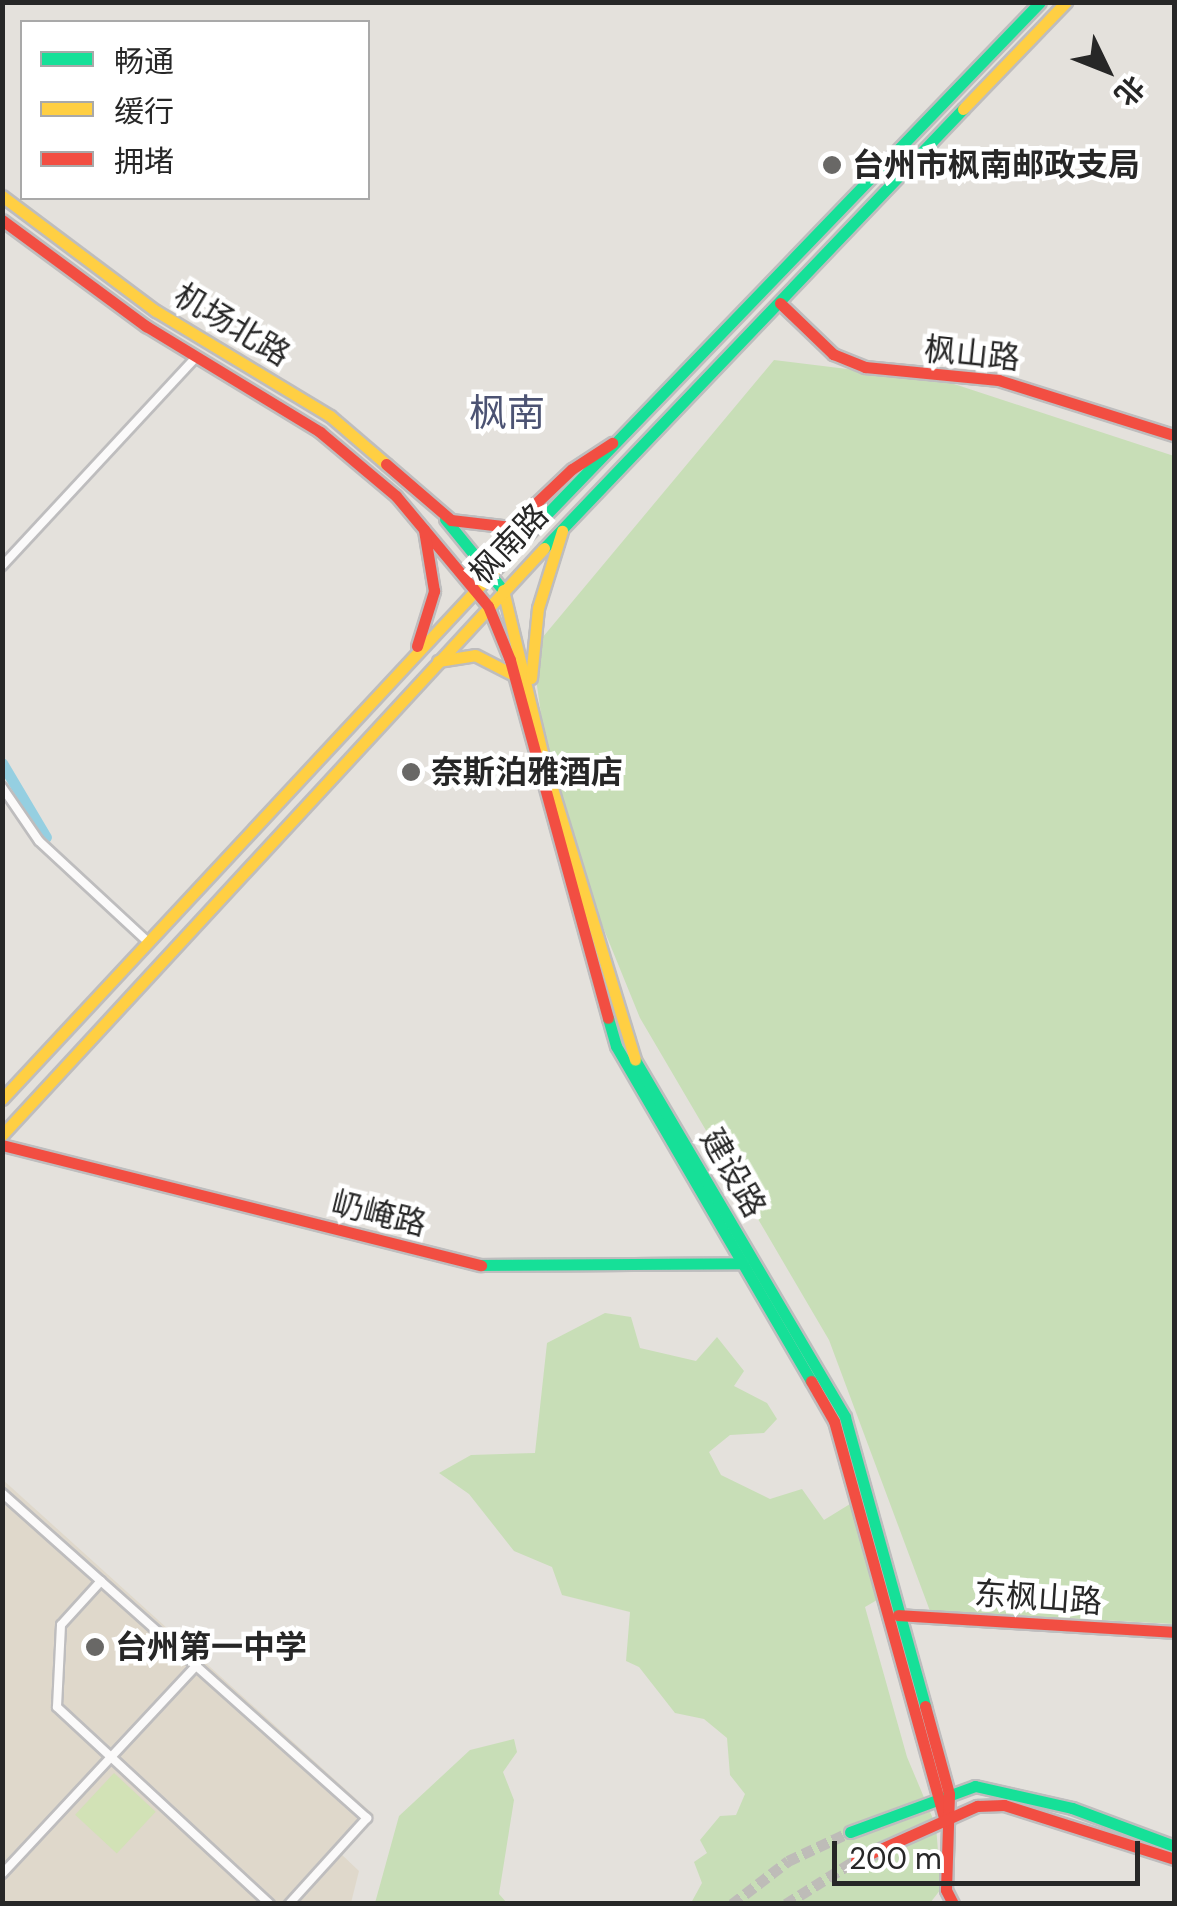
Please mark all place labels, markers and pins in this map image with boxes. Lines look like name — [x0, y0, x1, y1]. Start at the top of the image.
place label: 台州市枫南邮政支局 — [852, 146, 1140, 184]
marker: 台州市枫南邮政支局 — [821, 154, 843, 176]
place label: 奈斯泊雅酒店 — [431, 753, 623, 791]
marker: 奈斯泊雅酒店 — [400, 761, 422, 783]
place label: 台州第一中学 — [115, 1628, 307, 1666]
marker: 台州第一中学 — [84, 1636, 106, 1658]

